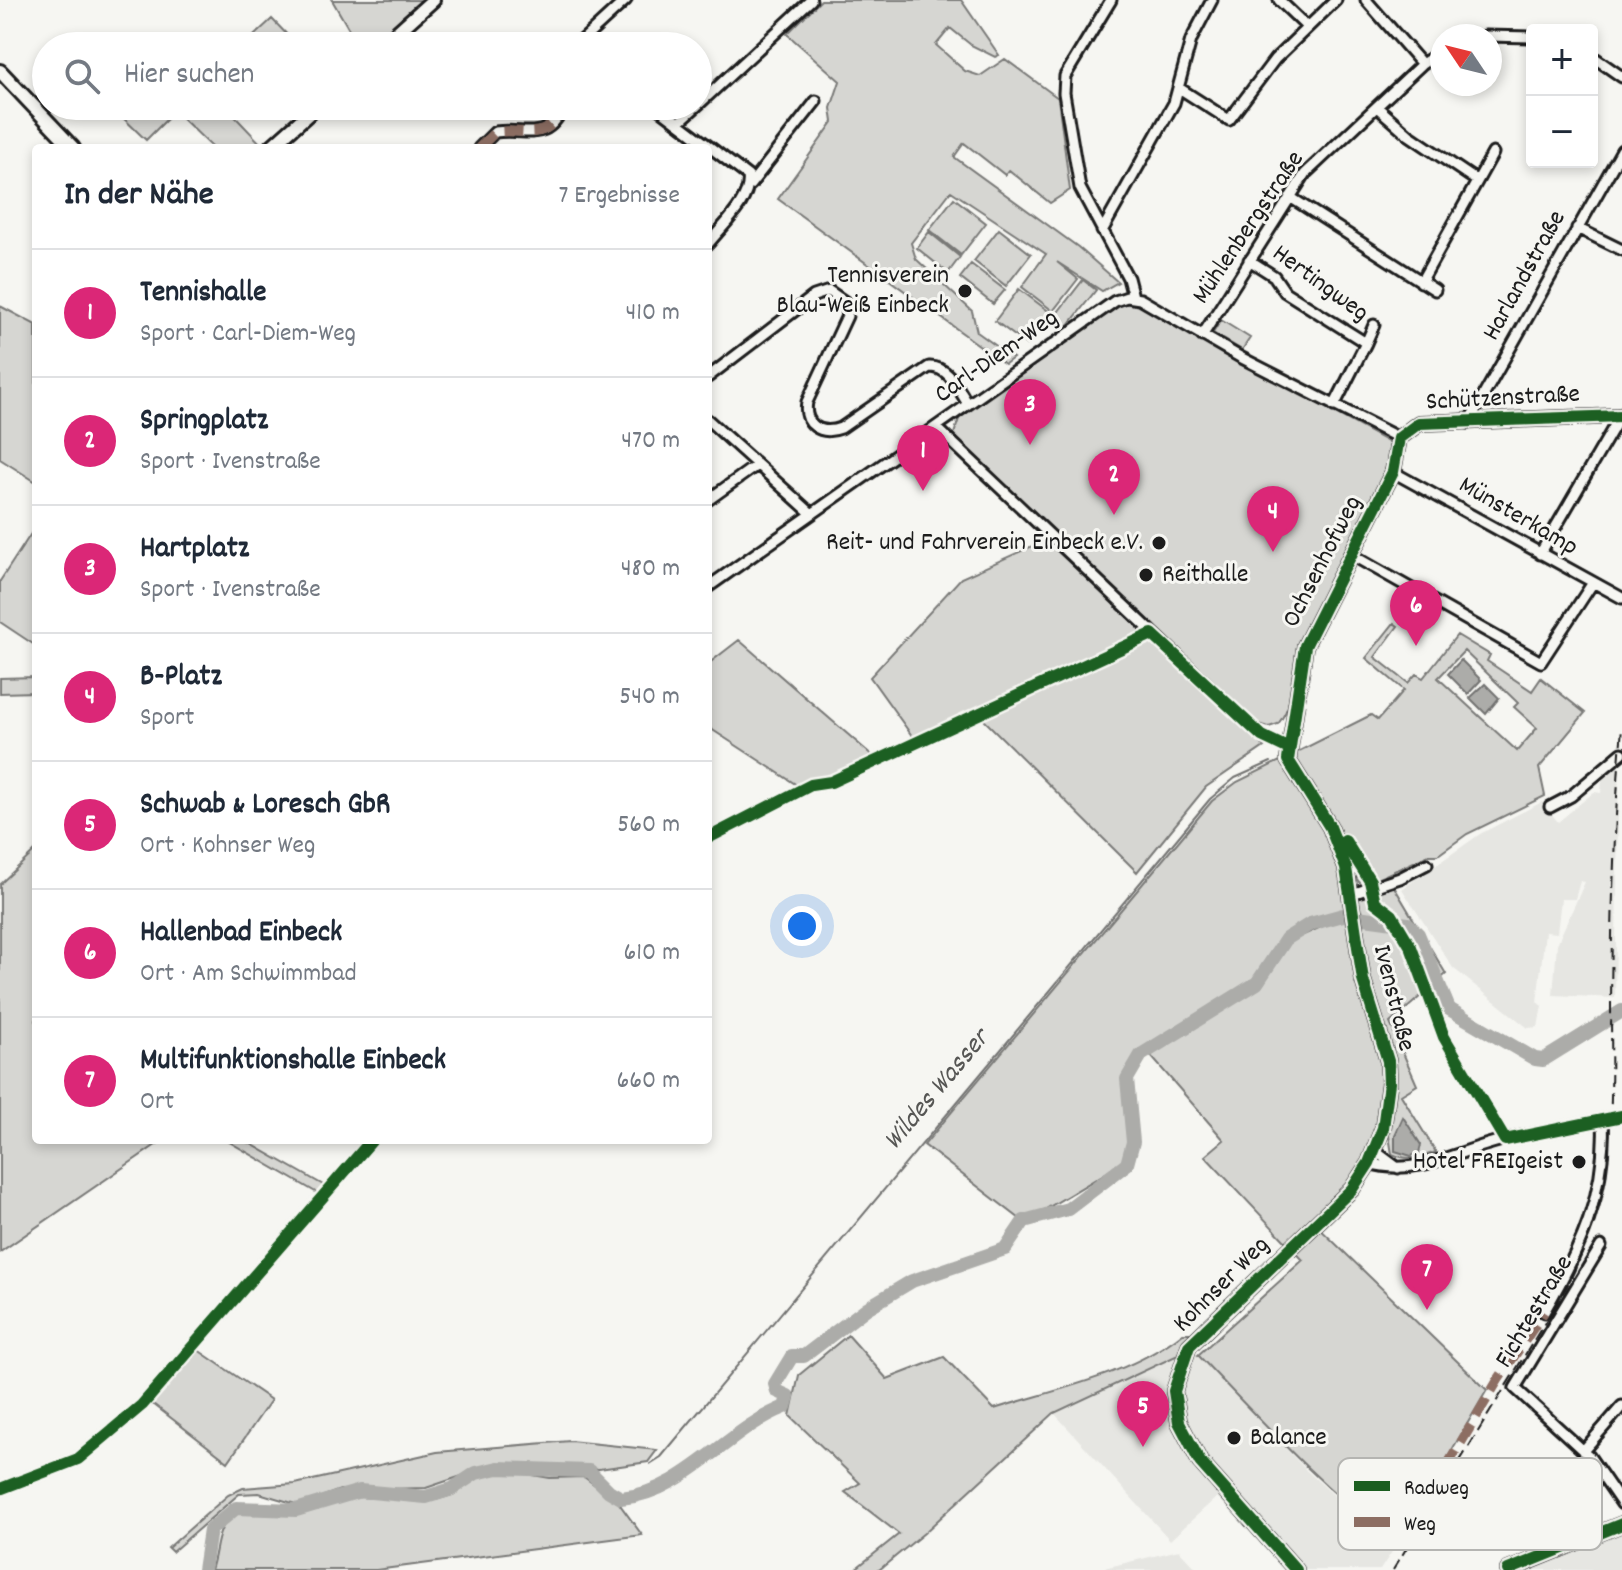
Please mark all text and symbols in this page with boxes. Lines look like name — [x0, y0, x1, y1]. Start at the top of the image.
north arrow — [1430, 24, 1502, 96]
map controls — [1526, 24, 1598, 168]
button: + — [1526, 24, 1598, 96]
search box — [32, 32, 712, 120]
icon: search — [60, 54, 104, 98]
text: Hier suchen — [124, 55, 254, 98]
button: − — [1526, 96, 1598, 168]
street label: Mühlenbergstraße — [1184, 144, 1314, 312]
text: In der Nähe — [64, 172, 214, 221]
text: 7 Ergebnisse — [558, 178, 680, 215]
street label: Harlandstraße — [1474, 204, 1576, 348]
street label: Hertingweg — [1264, 236, 1376, 332]
place label: Tennisverein Blau-Weiß Einbeck — [776, 258, 949, 325]
text: Tennishalle — [140, 273, 266, 316]
marker: Tennisverein Blau-Weiß Einbeck — [956, 282, 974, 300]
text: 1 — [87, 295, 93, 332]
text: 410 m — [626, 295, 680, 332]
street label: Carl-Diem-Weg — [927, 301, 1067, 413]
text: Sport · Carl-Diem-Weg — [140, 316, 356, 353]
street label: Schützenstraße — [1425, 376, 1581, 422]
pin: 3 — [1004, 379, 1056, 445]
text: Springplatz — [140, 401, 268, 444]
text: 2 — [84, 423, 96, 460]
text: 470 m — [621, 423, 680, 460]
pin: 1 — [897, 425, 949, 491]
text: Sport · Ivenstraße — [140, 444, 321, 481]
pin: 2 — [1088, 449, 1140, 515]
street label: Münsterkamp — [1451, 468, 1585, 566]
pin: 4 — [1247, 486, 1299, 552]
street label: Ochsenhofweg — [1274, 489, 1372, 635]
place label: Reit- und Fahrverein Einbeck e.V. — [826, 525, 1143, 562]
text: Hartplatz — [140, 529, 249, 572]
marker: Reit- und Fahrverein Einbeck e.V. — [1150, 534, 1168, 552]
text: 3 — [84, 551, 96, 588]
text: 480 m — [621, 551, 680, 588]
place label: Reithalle — [1162, 557, 1248, 594]
marker: Reithalle — [1137, 566, 1155, 584]
text: Sport · Ivenstraße — [140, 572, 321, 609]
pin: 6 — [1390, 580, 1442, 646]
text: B-Platz — [140, 657, 222, 700]
text: 4 — [85, 679, 95, 716]
text: 540 m — [619, 679, 680, 716]
text: Sport — [140, 700, 194, 737]
text: Schwab & Loresch GbR — [140, 785, 390, 828]
text: 5 — [84, 807, 96, 844]
text: 560 m — [617, 807, 680, 844]
text: Ort · Kohnser Weg — [140, 828, 315, 865]
your location — [782, 906, 822, 946]
text: Hallenbad Einbeck — [140, 913, 342, 956]
text: 6 — [84, 935, 96, 972]
text: 610 m — [624, 935, 680, 972]
street label: Ivenstraße — [1362, 941, 1424, 1055]
text: Ort · Am Schwimmbad — [140, 956, 357, 993]
water label: Wildes Wasser — [875, 1019, 1003, 1160]
text: Multifunktionshalle Einbeck — [140, 1041, 446, 1084]
text: 7 — [85, 1063, 95, 1100]
text: 660 m — [617, 1063, 680, 1100]
text: Ort — [140, 1084, 174, 1121]
place label: Hotel FREIgeist — [1413, 1144, 1563, 1181]
marker: Hotel FREIgeist — [1570, 1153, 1588, 1171]
street label: Kohnser Weg — [1165, 1228, 1279, 1342]
pin: 7 — [1401, 1244, 1453, 1310]
street label: Fichtestraße — [1487, 1249, 1583, 1375]
pin: 5 — [1117, 1381, 1169, 1447]
place label: Balance — [1250, 1420, 1327, 1457]
marker: Balance — [1225, 1429, 1243, 1447]
legend — [1338, 1458, 1602, 1550]
text: Radweg — [1404, 1474, 1469, 1505]
text: Weg — [1404, 1510, 1436, 1541]

